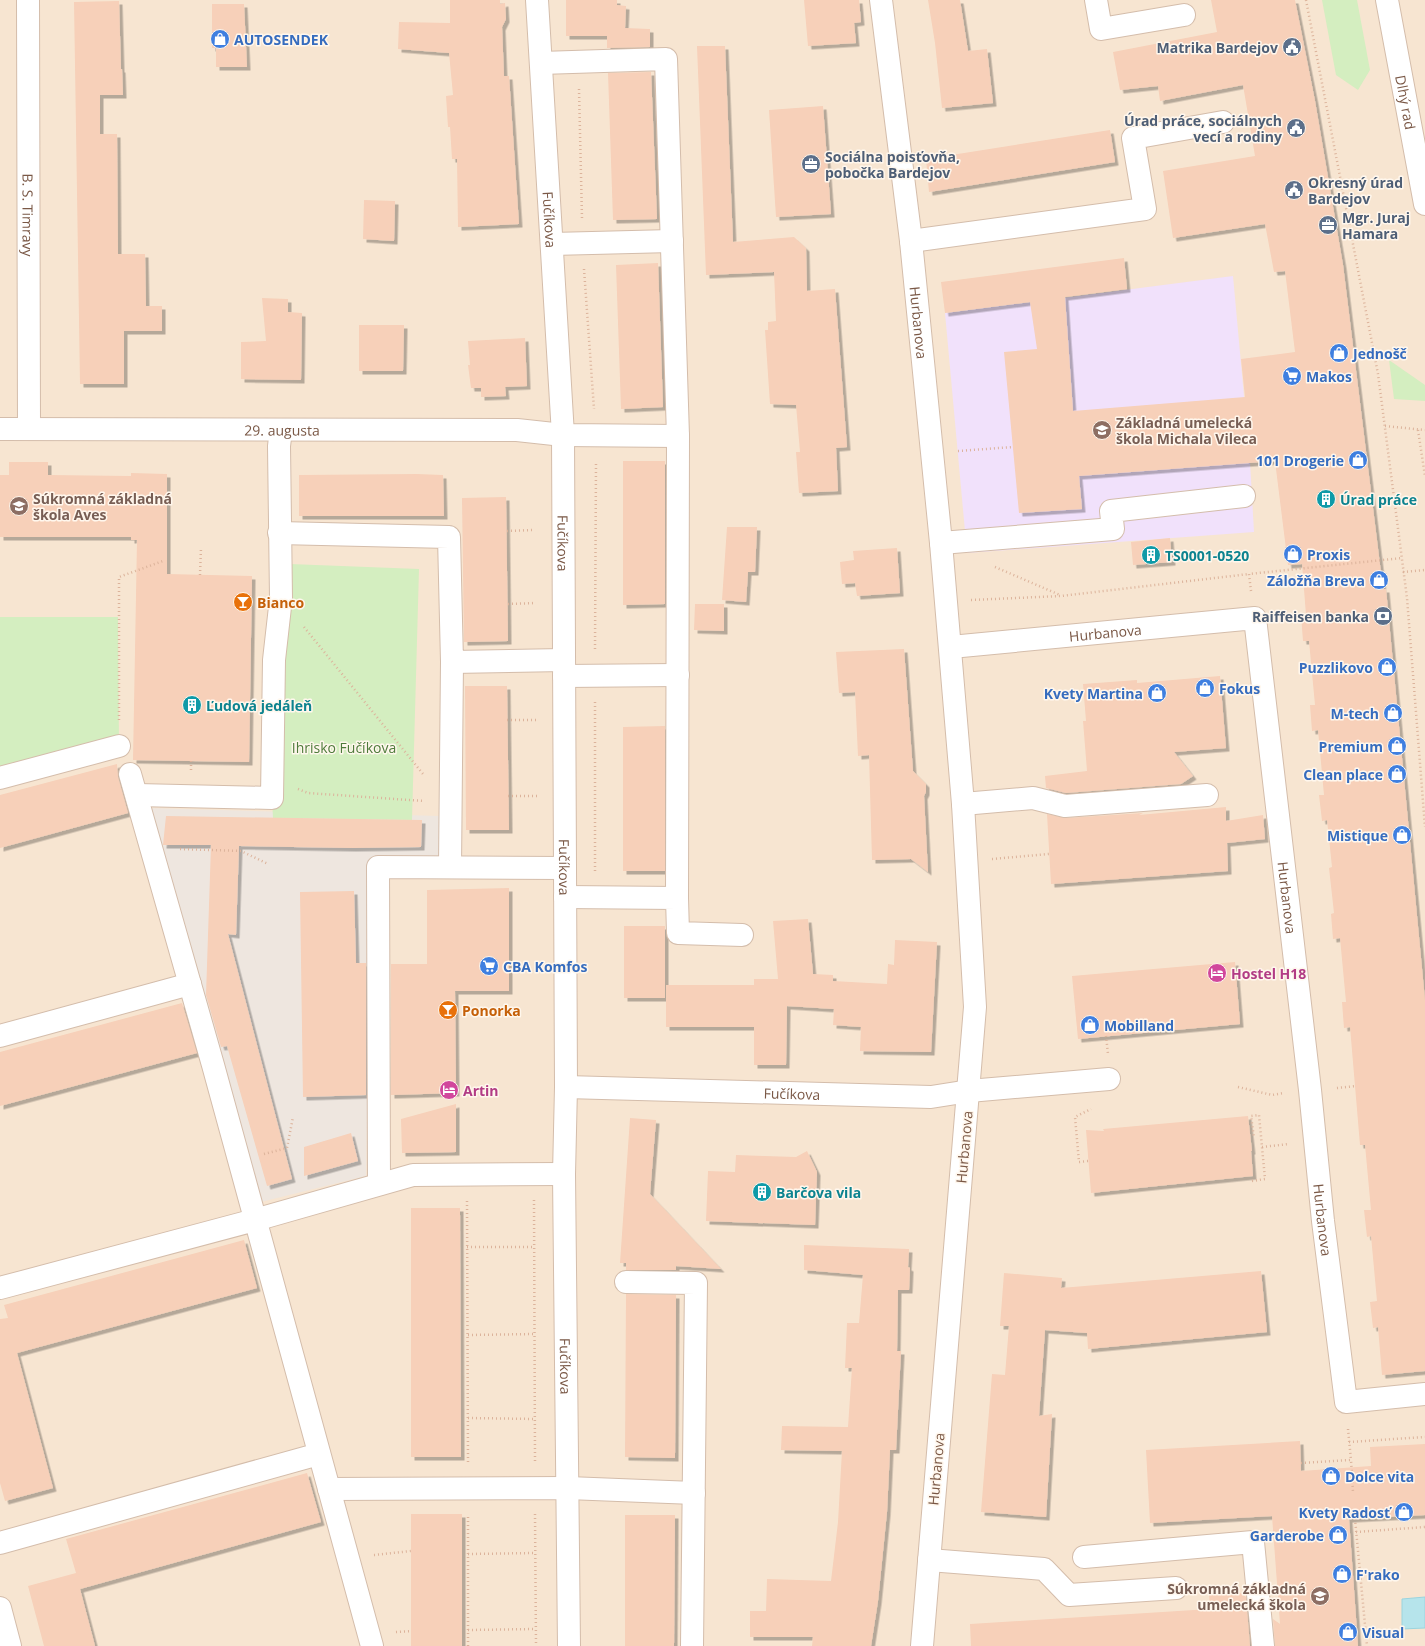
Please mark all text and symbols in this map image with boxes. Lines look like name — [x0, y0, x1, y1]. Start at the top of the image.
shop icon: AUTOSENDEK — [209, 28, 231, 50]
place label: AUTOSENDEK — [234, 30, 329, 49]
public building icon: Matrika Bardejov — [1281, 36, 1303, 58]
place label: Matrika Bardejov — [1157, 38, 1278, 57]
street label: Dlhý rad — [1392, 73, 1420, 131]
place label: Úrad práce, sociálnych vecí a rodiny — [1124, 111, 1282, 146]
public building icon: Úrad práce, sociálnych vecí a rodiny — [1285, 117, 1307, 139]
place label: Sociálna poisťovňa, pobočka Bardejov — [825, 147, 960, 182]
office icon: Sociálna poisťovňa, pobočka Bardejov — [800, 153, 822, 175]
street label: B. S. Timravy — [19, 173, 38, 258]
place label: Okresný úrad Bardejov — [1308, 173, 1403, 208]
public building icon: Okresný úrad Bardejov — [1283, 179, 1305, 201]
street label: Fučíkova — [539, 191, 561, 248]
place label: Mgr. Juraj Hamara — [1342, 208, 1410, 243]
office icon: Mgr. Juraj Hamara — [1317, 214, 1339, 236]
street label: Hurbanova — [906, 286, 932, 360]
shop icon: Jednošč — [1328, 342, 1350, 364]
place label: Jednošč — [1351, 344, 1408, 363]
supermarket icon: Makos — [1281, 365, 1303, 387]
place label: Makos — [1306, 367, 1352, 386]
place label: Základná umelecká škola Michala Vileca — [1116, 413, 1257, 448]
school or university icon: Základná umelecká škola Michala Vileca — [1091, 419, 1113, 441]
street label: 29. augusta — [244, 420, 320, 439]
shop icon: 101 Drogerie — [1347, 449, 1369, 471]
place label: 101 Drogerie — [1256, 451, 1344, 470]
building icon: Úrad práce — [1315, 488, 1337, 510]
place label: Súkromná základná škola Aves — [33, 489, 172, 524]
place label: Úrad práce — [1340, 490, 1417, 509]
school or university icon: Súkromná základná škola Aves — [8, 495, 30, 517]
street label: Fučíkova — [554, 515, 573, 572]
shop icon: Proxis — [1282, 543, 1304, 565]
building icon: TS0001-0520 — [1140, 544, 1162, 566]
place label: Proxis — [1307, 545, 1350, 564]
place label: TS0001-0520 — [1165, 546, 1249, 565]
shop icon: Záložňa Breva — [1368, 569, 1390, 591]
place label: Záložňa Breva — [1267, 571, 1365, 590]
bar icon: Bianco — [232, 591, 254, 613]
place label: Bianco — [257, 593, 305, 612]
bank icon: Raiffeisen banka — [1372, 605, 1394, 627]
place label: Raiffeisen banka — [1252, 607, 1369, 626]
street label: Hurbanova — [1068, 619, 1142, 645]
shop icon: Puzzlikovo — [1376, 656, 1398, 678]
place label: Puzzlikovo — [1299, 658, 1373, 677]
shop icon: Fokus — [1194, 677, 1216, 699]
place label: Fokus — [1219, 679, 1260, 698]
shop icon: Kvety Martina — [1146, 682, 1168, 704]
place label: Kvety Martina — [1044, 684, 1143, 703]
building icon: Ľudová jedáleň — [181, 694, 203, 716]
place label: Ľudová jedáleň — [206, 696, 312, 715]
shop icon: M-tech — [1382, 702, 1404, 724]
place label: M-tech — [1331, 704, 1379, 723]
shop icon: Premium — [1386, 735, 1408, 757]
place label: Premium — [1319, 737, 1383, 756]
park label: Ihrisko Fučíkova — [292, 738, 396, 757]
shop icon: Clean place — [1386, 763, 1408, 785]
place label: Clean place — [1303, 765, 1383, 784]
shop icon: Mistique — [1391, 824, 1413, 846]
place label: Mistique — [1327, 826, 1388, 845]
street label: Fučíkova — [555, 839, 575, 896]
street label: Hurbanova — [1274, 860, 1301, 935]
supermarket icon: CBA Komfos — [478, 955, 500, 977]
place label: CBA Komfos — [503, 957, 587, 976]
hotel icon: Hostel H18 — [1206, 962, 1228, 984]
place label: Hostel H18 — [1231, 964, 1306, 983]
bar icon: Ponorka — [437, 999, 459, 1021]
place label: Ponorka — [462, 1001, 521, 1020]
shop icon: Mobilland — [1079, 1014, 1101, 1036]
place label: Mobilland — [1104, 1016, 1174, 1035]
hotel icon: Artin — [438, 1079, 460, 1101]
place label: Artin — [463, 1081, 499, 1100]
street label: Fučíkova — [763, 1083, 820, 1103]
street label: Hurbanova — [951, 1110, 977, 1184]
building icon: Barčova vila — [751, 1181, 773, 1203]
place label: Barčova vila — [776, 1183, 861, 1202]
street label: Hurbanova — [1310, 1183, 1337, 1257]
street label: Fučíkova — [556, 1338, 576, 1395]
street label: Hurbanova — [923, 1432, 949, 1506]
shop icon: Dolce vita — [1320, 1465, 1342, 1487]
place label: Dolce vita — [1345, 1467, 1414, 1486]
shop icon: Kvety Radosť — [1393, 1501, 1415, 1523]
place label: Kvety Radosť — [1299, 1503, 1392, 1522]
shop icon: Garderobe — [1327, 1524, 1349, 1546]
place label: Garderobe — [1250, 1526, 1324, 1545]
shop icon: F'rako — [1331, 1563, 1353, 1585]
place label: F'rako — [1356, 1565, 1400, 1584]
place label: Súkromná základná umelecká škola — [1167, 1579, 1306, 1614]
school or university icon: Súkromná základná umelecká škola — [1309, 1585, 1331, 1607]
shop icon: Visual — [1337, 1621, 1359, 1643]
place label: Visual — [1362, 1623, 1404, 1642]

